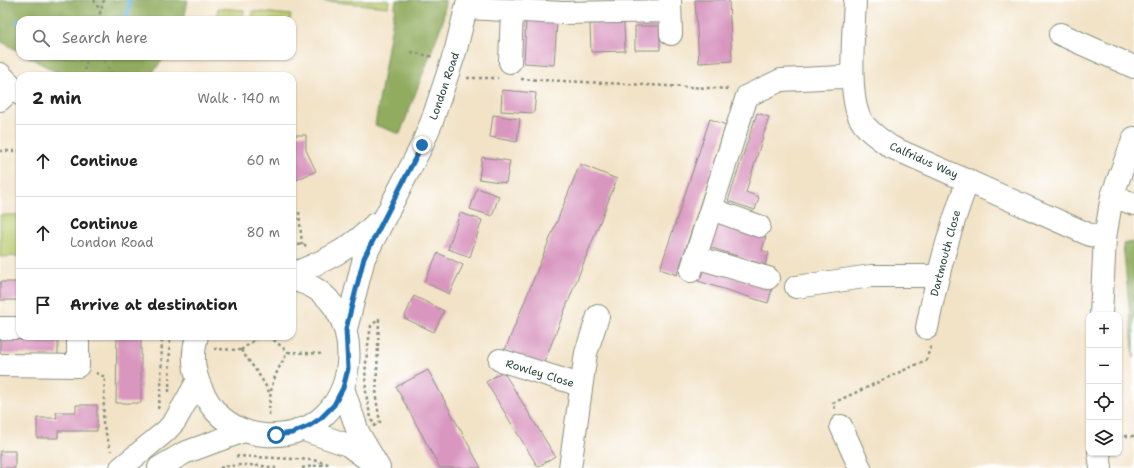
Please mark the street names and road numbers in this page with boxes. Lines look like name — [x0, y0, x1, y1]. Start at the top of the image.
street label: London Road — [426, 50, 463, 122]
street label: Calfridus Way — [887, 139, 960, 182]
street label: Dartmouth Close — [927, 208, 964, 298]
street label: Rowley Close — [504, 356, 576, 391]

